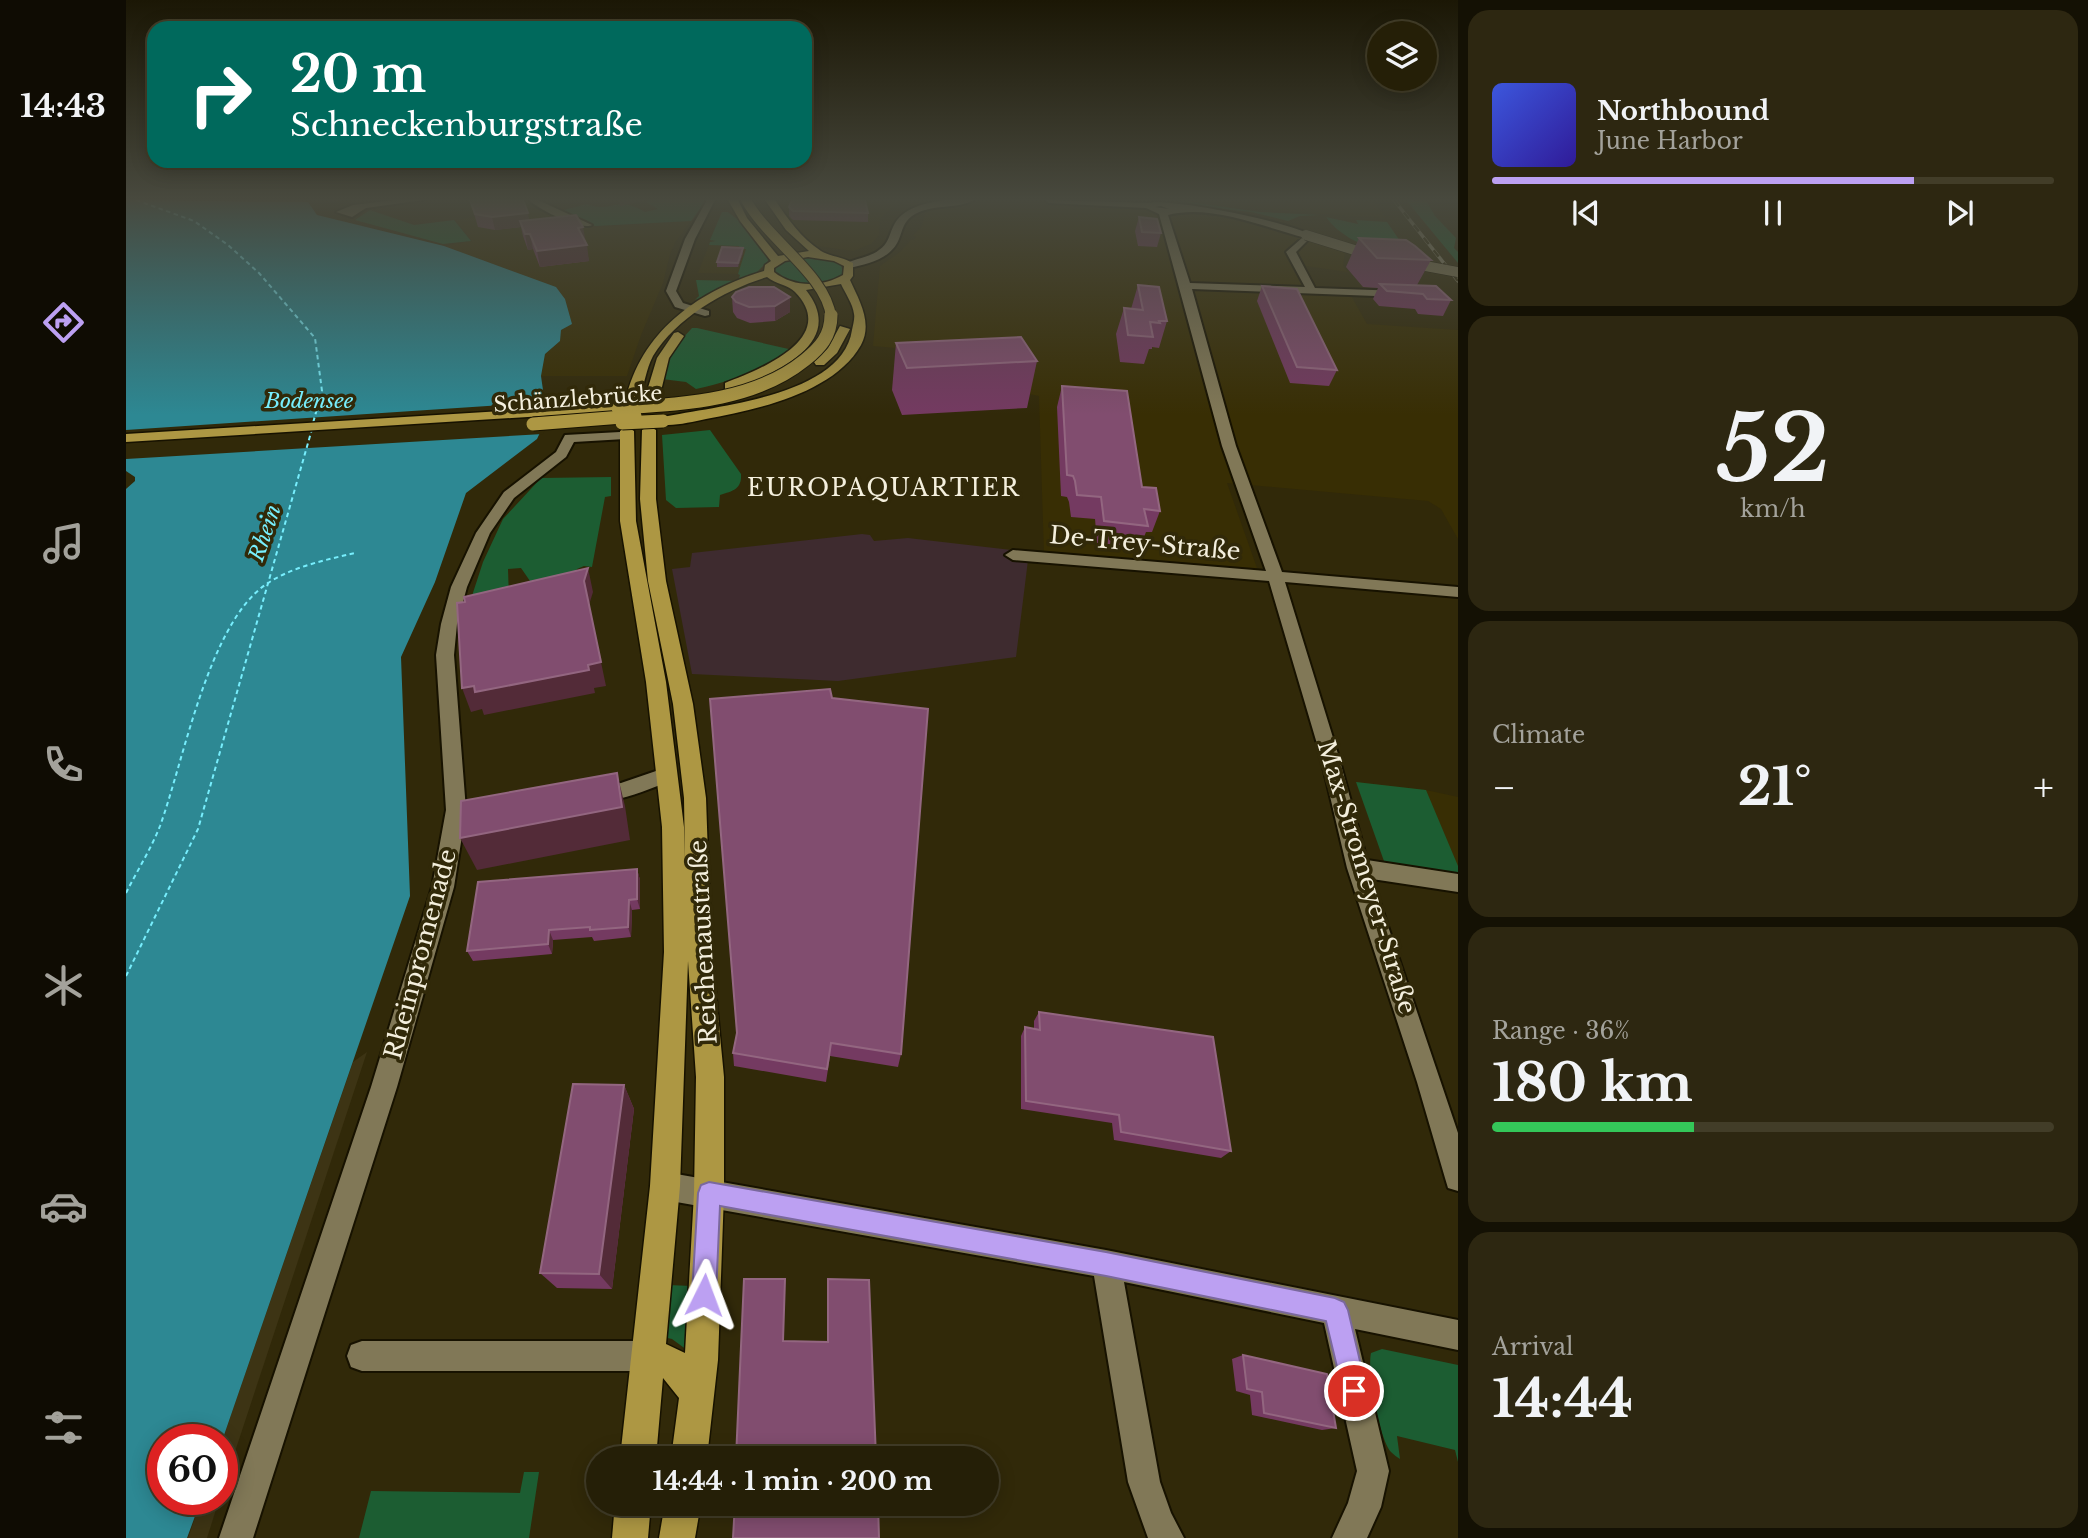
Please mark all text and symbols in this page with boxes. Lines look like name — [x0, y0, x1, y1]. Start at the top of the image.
map controls — [1367, 21, 1437, 91]
button: layers — [1367, 21, 1437, 91]
text: 20 m — [290, 44, 426, 105]
icon: right — [175, 49, 266, 140]
text: 14:43 — [20, 86, 106, 126]
text: Northbound — [1597, 95, 1769, 127]
text: Schneckenburgstraße — [290, 105, 643, 145]
text: June Harbor — [1597, 127, 1743, 155]
icon: previous — [1567, 194, 1605, 232]
icon: pause — [1754, 194, 1792, 232]
icon: next — [1941, 194, 1979, 232]
icon: directions — [39, 298, 88, 347]
street label: Schänzlebrücke — [493, 380, 663, 418]
water label: Bodensee — [264, 388, 354, 414]
text: 52 — [1716, 393, 1830, 506]
district label: EUROPAQUARTIER — [747, 474, 1021, 502]
text: km/h — [1740, 495, 1806, 523]
water label: Rhein — [243, 501, 287, 566]
icon: music — [39, 519, 88, 568]
street label: De-Trey-Straße — [1048, 520, 1242, 566]
text: Climate — [1492, 721, 1585, 749]
street label: Max-Stromeyer-Straße — [1312, 737, 1422, 1017]
icon: phone — [39, 740, 88, 789]
text: 21° — [1738, 755, 1812, 819]
text: − — [1492, 764, 1516, 811]
text: + — [2033, 764, 2054, 811]
street label: Reichenaustraße — [683, 839, 723, 1045]
street label: Rheinpromenade — [378, 846, 462, 1062]
icon: climate — [39, 961, 88, 1010]
text: Range · 36% — [1492, 1017, 1630, 1045]
text: 180 km — [1492, 1051, 1693, 1115]
icon: car — [39, 1182, 88, 1231]
position arrow — [667, 1258, 741, 1332]
text: Arrival — [1492, 1333, 1573, 1361]
pin — [1324, 1361, 1384, 1421]
text: 14:44 — [1492, 1367, 1633, 1431]
icon: arrive — [1335, 1372, 1373, 1410]
icon: filters — [39, 1403, 88, 1452]
speed limit sign: 60 — [147, 1424, 238, 1515]
text: 14:44 · 1 min · 200 m — [653, 1465, 932, 1497]

